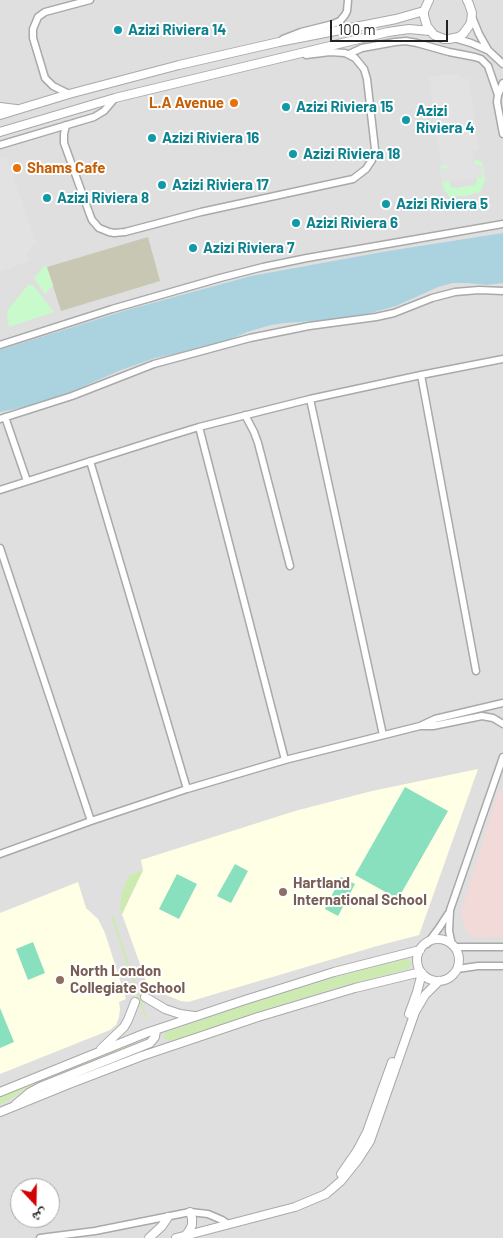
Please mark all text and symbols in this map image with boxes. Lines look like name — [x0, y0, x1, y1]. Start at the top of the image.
scale bar — [333, 10, 450, 42]
text: 100 m — [338, 20, 376, 38]
place label: Azizi Riviera 14 — [128, 21, 226, 39]
marker: Azizi Riviera 14 — [112, 24, 124, 36]
place label: L.A Avenue — [149, 94, 224, 112]
marker: L.A Avenue — [228, 97, 240, 109]
place label: Azizi Riviera 15 — [296, 98, 393, 116]
marker: Azizi Riviera 15 — [280, 101, 292, 113]
place label: Azizi Riviera 4 — [416, 102, 474, 137]
marker: Azizi Riviera 4 — [400, 114, 412, 126]
place label: Azizi Riviera 16 — [162, 129, 259, 147]
marker: Azizi Riviera 16 — [146, 132, 158, 144]
place label: Azizi Riviera 18 — [303, 145, 400, 163]
marker: Azizi Riviera 18 — [287, 148, 299, 160]
place label: Shams Cafe — [27, 159, 105, 177]
marker: Shams Cafe — [11, 162, 23, 174]
place label: Azizi Riviera 17 — [172, 176, 269, 194]
marker: Azizi Riviera 17 — [156, 179, 168, 191]
place label: Azizi Riviera 8 — [57, 189, 149, 207]
marker: Azizi Riviera 8 — [41, 192, 53, 204]
place label: Azizi Riviera 5 — [396, 195, 488, 213]
marker: Azizi Riviera 5 — [380, 198, 392, 210]
place label: Azizi Riviera 6 — [306, 214, 398, 232]
marker: Azizi Riviera 6 — [290, 217, 302, 229]
place label: Azizi Riviera 7 — [203, 239, 294, 257]
marker: Azizi Riviera 7 — [187, 242, 199, 254]
place label: Hartland International School — [293, 874, 427, 909]
marker: Hartland International School — [277, 886, 289, 898]
place label: North London Collegiate School — [70, 962, 185, 997]
marker: North London Collegiate School — [54, 974, 66, 986]
north arrow — [10, 1178, 60, 1228]
text: ش — [30, 1206, 50, 1227]

